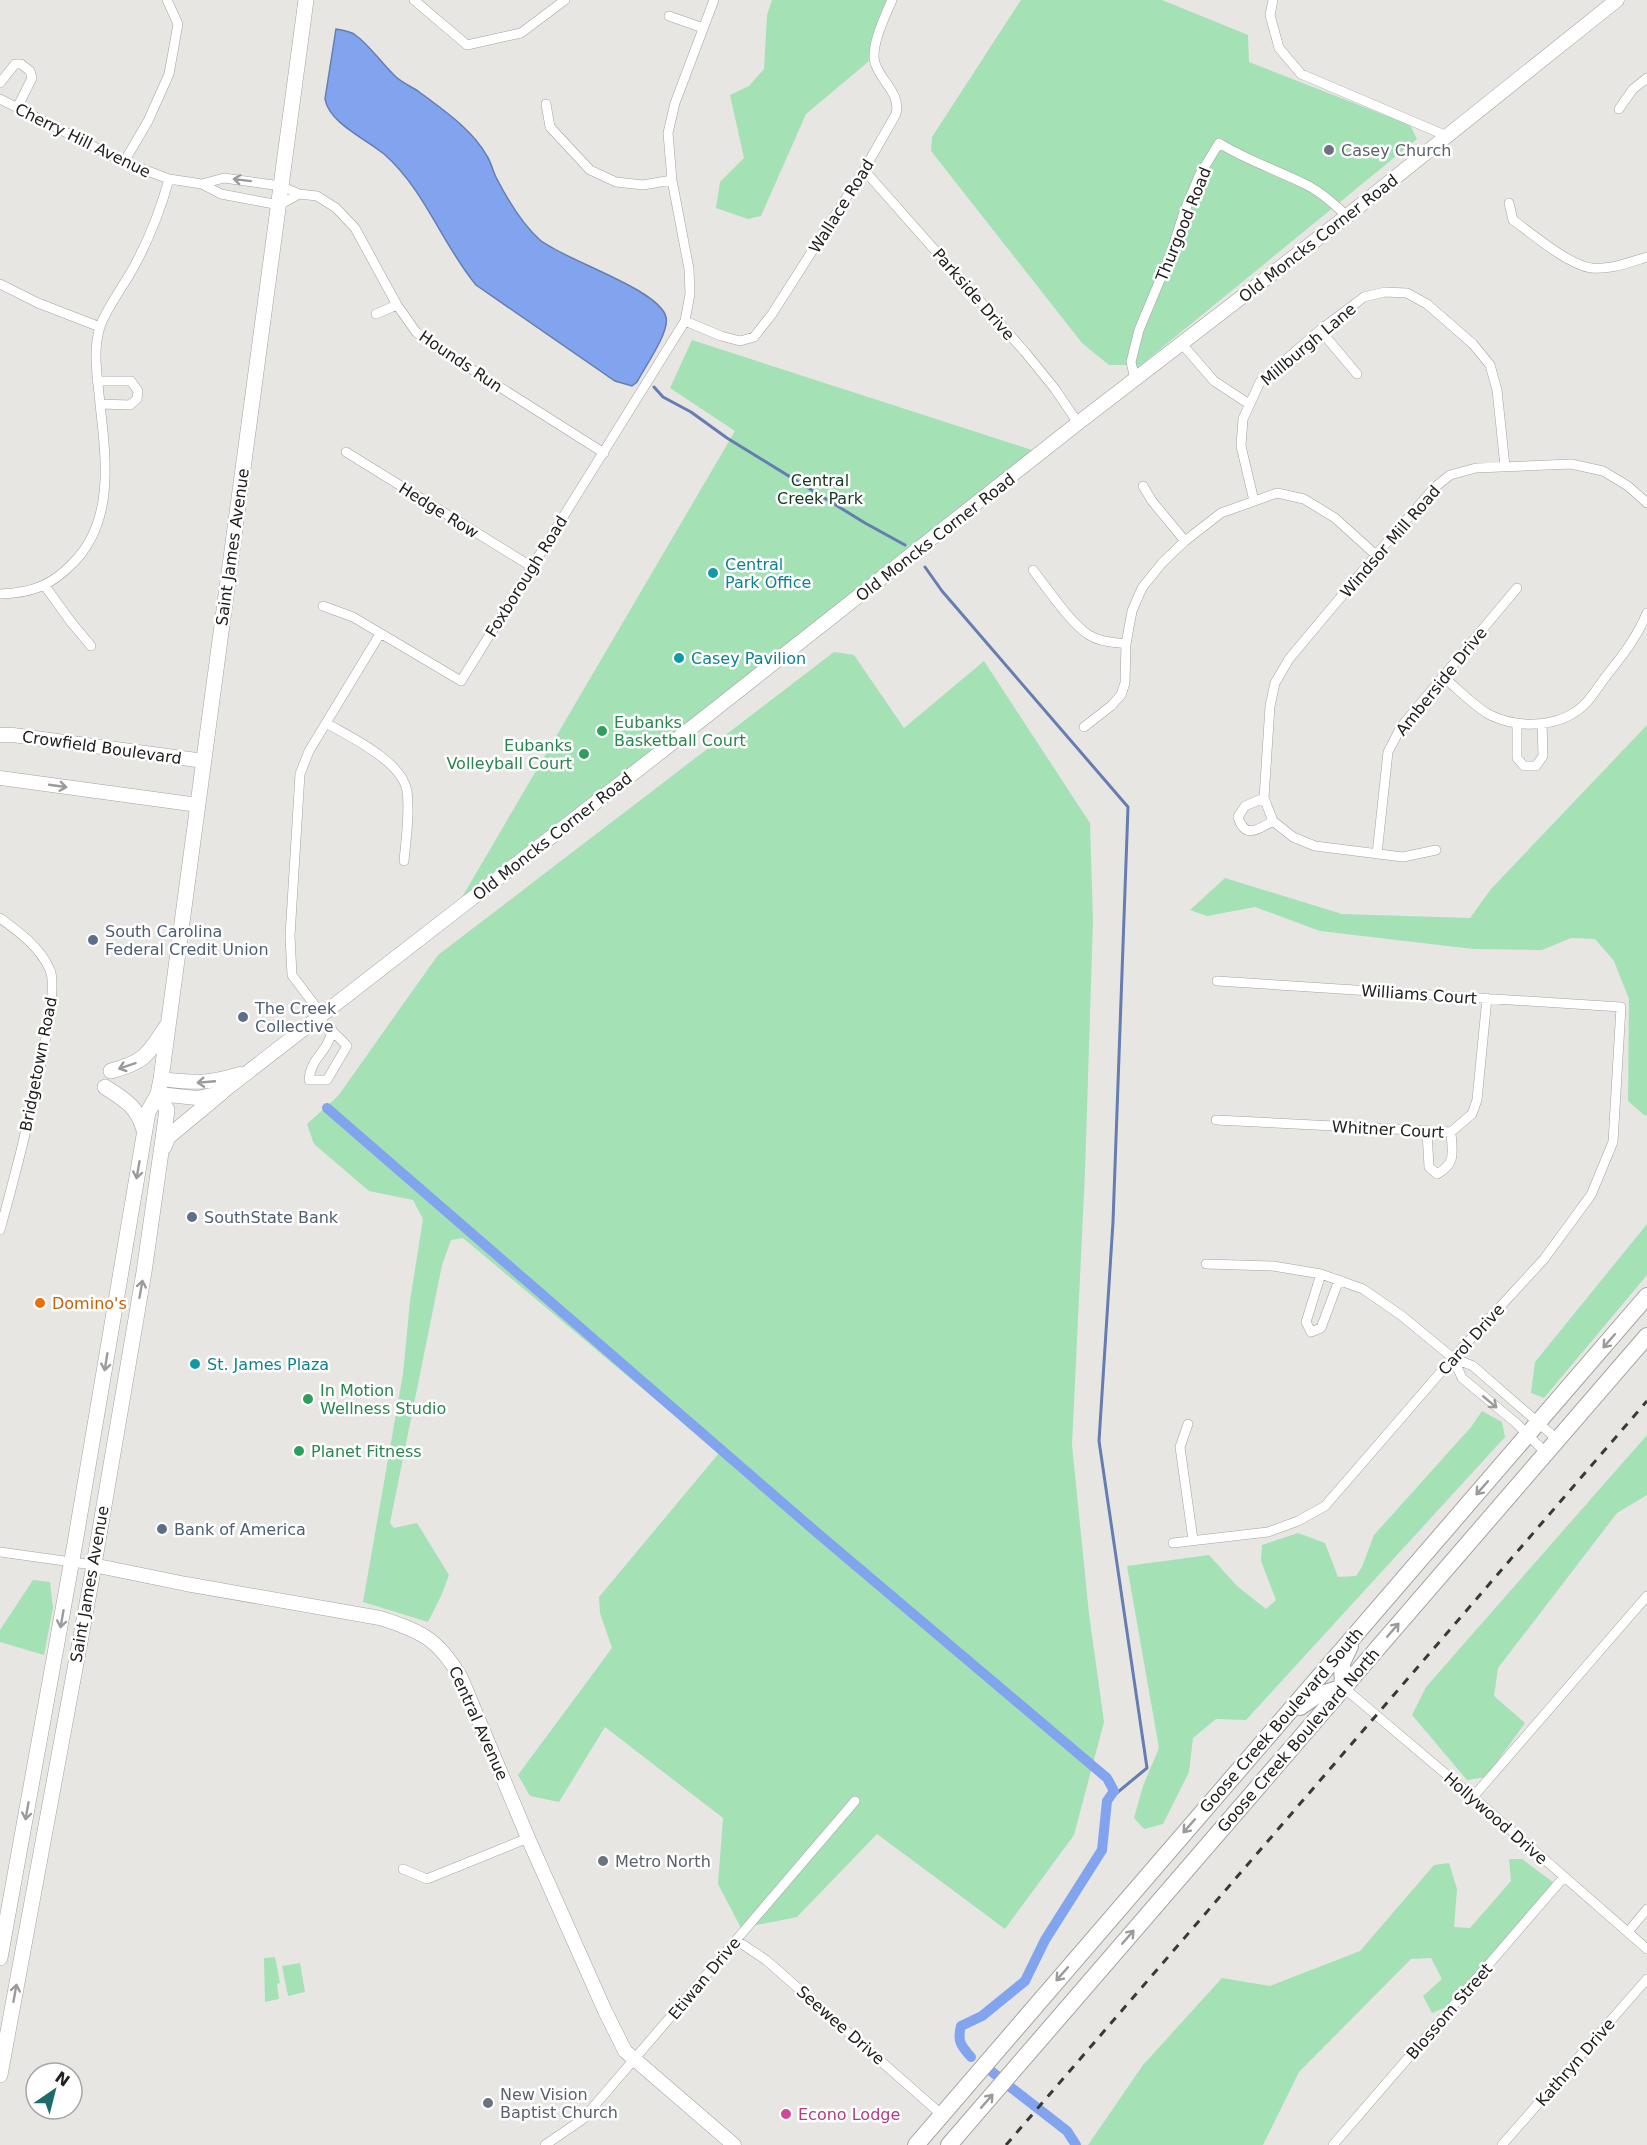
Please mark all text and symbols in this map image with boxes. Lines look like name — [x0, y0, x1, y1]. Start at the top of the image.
street label: Cherry Hill Avenue — [12, 99, 154, 182]
place label: Casey Church — [1341, 141, 1451, 160]
marker: Casey Church — [1322, 143, 1336, 157]
street label: Wallace Road — [805, 156, 878, 257]
street label: Thurgood Road — [1152, 164, 1215, 285]
street label: Old Moncks Corner Road — [1235, 170, 1402, 306]
one-way arrow — [232, 175, 252, 186]
street label: Parkside Drive — [929, 245, 1019, 344]
street label: Millburgh Lane — [1257, 299, 1360, 390]
street label: Hounds Run — [415, 327, 506, 396]
street label: Saint James Avenue — [212, 467, 253, 627]
street label: Old Moncks Corner Road — [852, 469, 1019, 605]
park label: Central Creek Park — [777, 471, 864, 508]
street label: Hedge Row — [395, 478, 482, 542]
street label: Windsor Mill Road — [1337, 481, 1444, 601]
street label: Foxborough Road — [482, 512, 571, 640]
place label: Central Park Office — [725, 555, 811, 592]
marker: Central Park Office — [706, 566, 720, 580]
street label: Amberside Drive — [1392, 623, 1491, 739]
place label: Casey Pavilion — [691, 649, 806, 668]
marker: Casey Pavilion — [672, 651, 686, 665]
place label: Eubanks Basketball Court — [614, 713, 746, 750]
marker: Eubanks Basketball Court — [595, 724, 609, 738]
street label: Crowfield Boulevard — [21, 727, 183, 768]
place label: Eubanks Volleyball Court — [446, 736, 572, 773]
marker: Eubanks Volleyball Court — [577, 747, 591, 761]
street label: Old Moncks Corner Road — [469, 768, 636, 904]
one-way arrow — [47, 781, 67, 792]
place label: South Carolina Federal Credit Union — [105, 922, 269, 959]
marker: South Carolina Federal Credit Union — [86, 933, 100, 947]
street label: Williams Court — [1360, 981, 1477, 1008]
street label: Bridgetown Road — [16, 995, 61, 1133]
place label: The Creek Collective — [254, 999, 337, 1036]
marker: The Creek Collective — [236, 1010, 250, 1024]
one-way arrow — [118, 1061, 137, 1072]
one-way arrow — [197, 1077, 217, 1088]
street label: Whitner Court — [1331, 1117, 1445, 1142]
one-way arrow — [132, 1159, 143, 1179]
place label: SouthState Bank — [204, 1208, 339, 1227]
marker: SouthState Bank — [185, 1210, 199, 1224]
one-way arrow — [136, 1280, 147, 1299]
place label: Domino's — [52, 1294, 127, 1313]
marker: Domino's — [33, 1296, 47, 1310]
street label: Carol Drive — [1434, 1300, 1508, 1379]
one-way arrow — [1602, 1333, 1616, 1348]
one-way arrow — [100, 1352, 111, 1371]
place label: St. James Plaza — [207, 1355, 329, 1374]
marker: St. James Plaza — [188, 1357, 202, 1371]
place label: In Motion Wellness Studio — [320, 1381, 446, 1418]
marker: In Motion Wellness Studio — [301, 1392, 315, 1406]
one-way arrow — [1482, 1395, 1498, 1408]
place label: Planet Fitness — [311, 1442, 422, 1461]
marker: Planet Fitness — [292, 1444, 306, 1458]
one-way arrow — [1475, 1480, 1489, 1496]
street label: Saint James Avenue — [66, 1504, 113, 1664]
place label: Bank of America — [174, 1520, 306, 1539]
marker: Bank of America — [155, 1522, 169, 1536]
one-way arrow — [56, 1609, 67, 1628]
one-way arrow — [1386, 1622, 1399, 1638]
street label: Goose Creek Boulevard South — [1196, 1624, 1367, 1817]
street label: Goose Creek Boulevard North — [1213, 1644, 1383, 1836]
street label: Central Avenue — [445, 1663, 512, 1783]
street label: Hollywood Drive — [1440, 1768, 1551, 1868]
one-way arrow — [21, 1800, 32, 1820]
one-way arrow — [1182, 1818, 1196, 1833]
place label: Metro North — [615, 1852, 711, 1871]
marker: Metro North — [596, 1854, 610, 1868]
one-way arrow — [1121, 1930, 1135, 1945]
street label: Etiwan Drive — [664, 1933, 744, 2023]
street label: Blossom Street — [1403, 1959, 1496, 2063]
one-way arrow — [1055, 1966, 1068, 1982]
street label: Seewee Drive — [793, 1982, 889, 2069]
one-way arrow — [10, 1984, 21, 2004]
street label: Kathryn Drive — [1532, 2014, 1619, 2110]
north arrow — [24, 2061, 84, 2121]
text: N — [51, 2068, 73, 2091]
place label: New Vision Baptist Church — [500, 2085, 618, 2122]
one-way arrow — [980, 2094, 994, 2109]
marker: New Vision Baptist Church — [481, 2096, 495, 2110]
place label: Econo Lodge — [798, 2105, 900, 2124]
marker: Econo Lodge — [779, 2107, 793, 2121]

